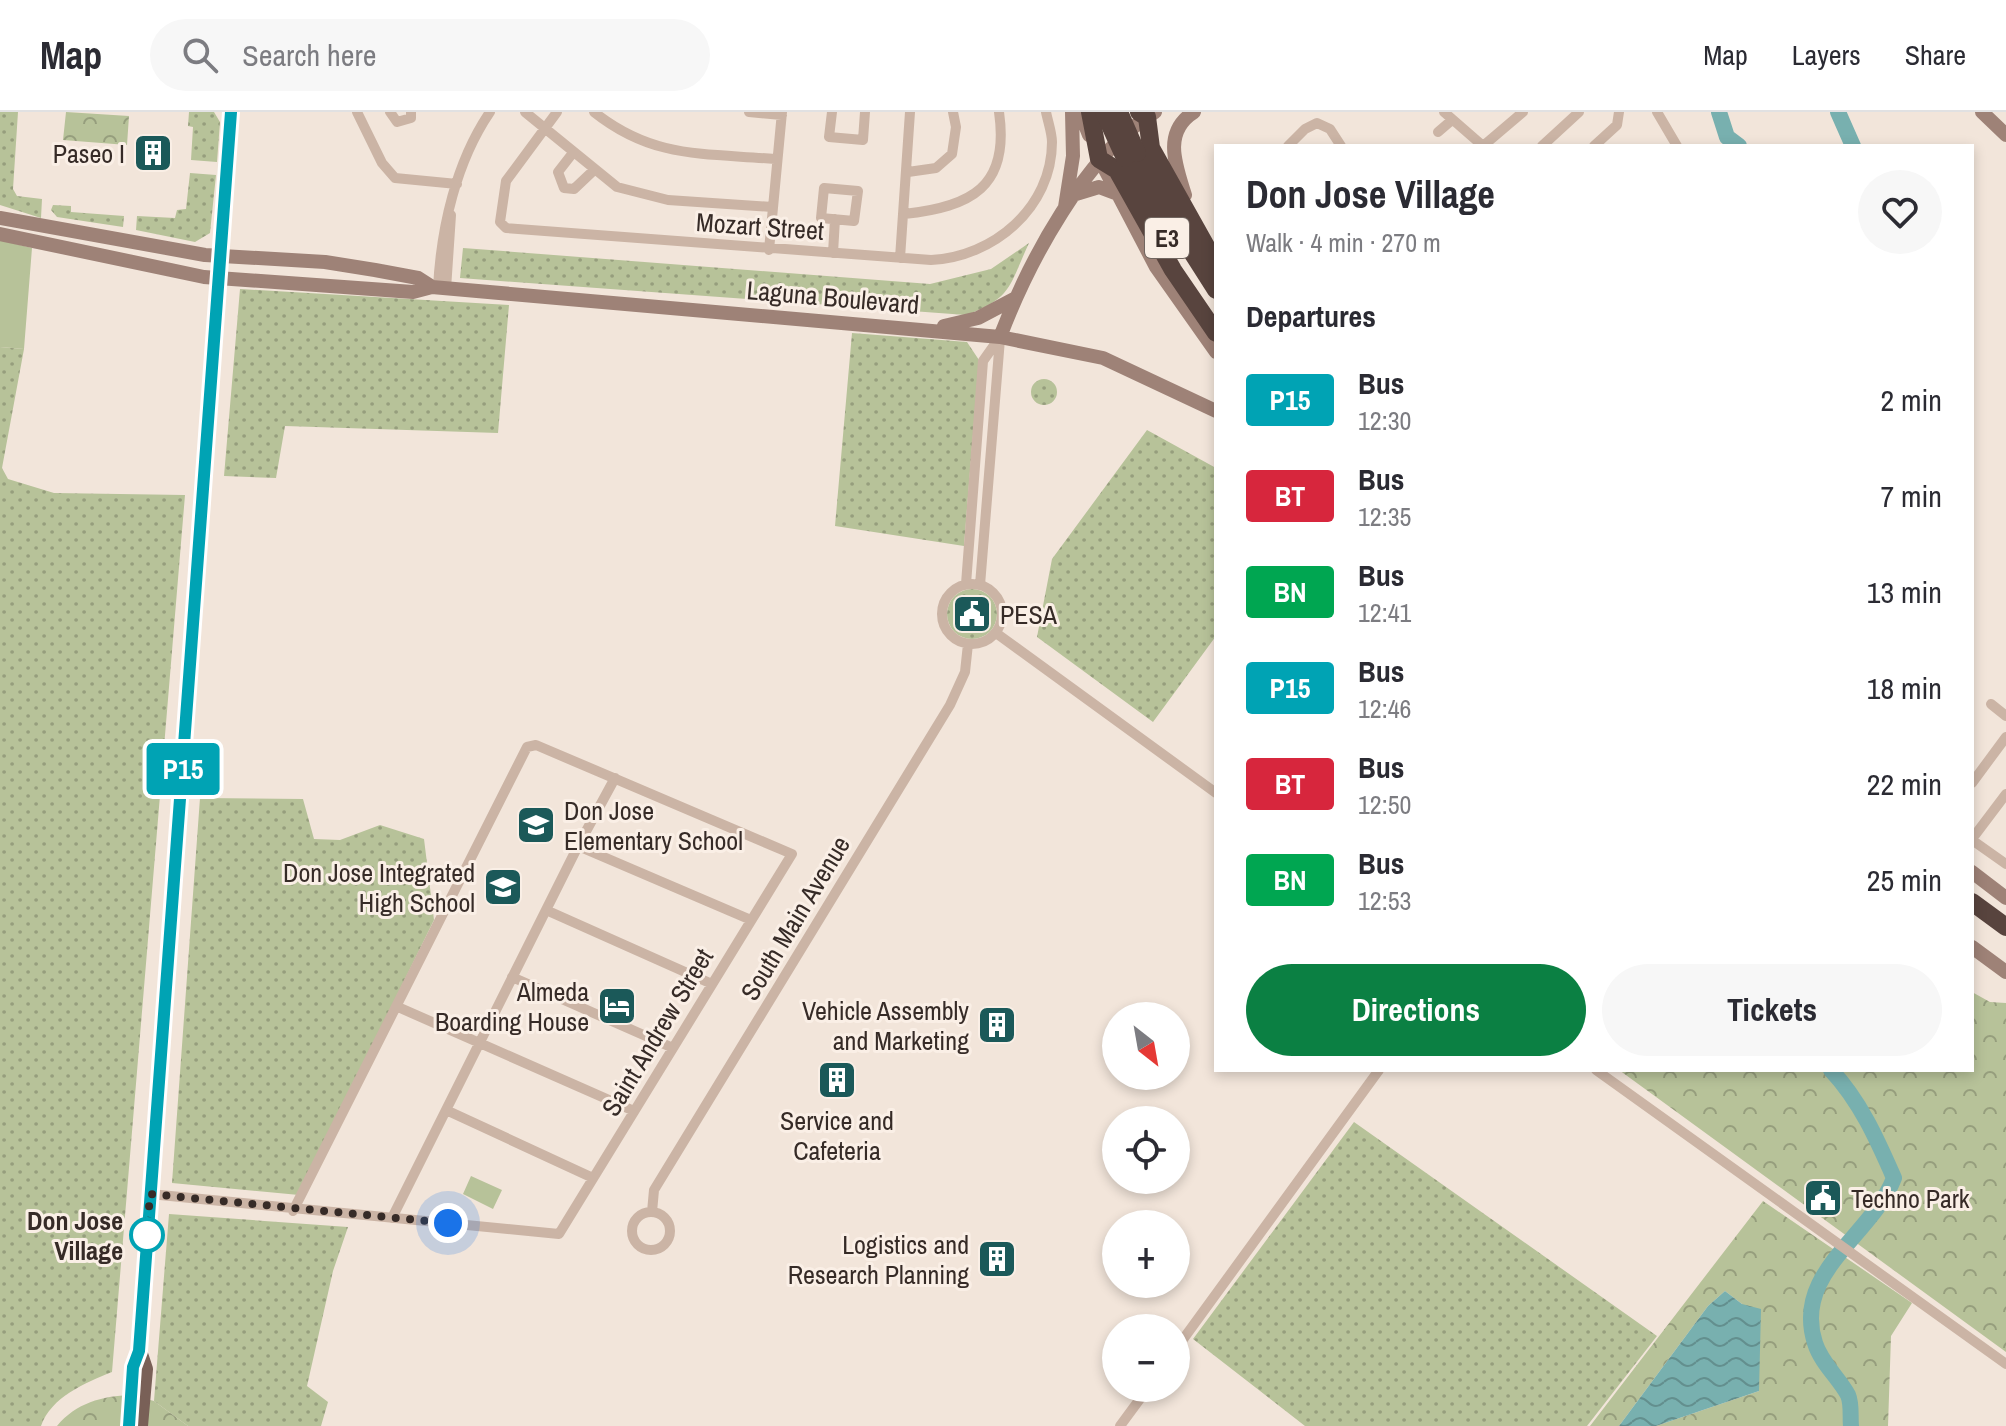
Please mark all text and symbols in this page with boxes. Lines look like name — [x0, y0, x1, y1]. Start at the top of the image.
search box — [150, 19, 710, 91]
text: Map — [40, 30, 102, 81]
icon: search — [178, 33, 222, 77]
text: Search here — [242, 35, 376, 75]
text: Map — [1703, 36, 1748, 74]
text: Layers — [1792, 36, 1861, 74]
text: Share — [1905, 36, 1966, 74]
building icon: Paseo I — [132, 132, 174, 174]
place label: Paseo I — [53, 136, 125, 171]
text: Don Jose Village — [1246, 169, 1495, 220]
button: heart — [1858, 170, 1942, 254]
street label: Mozart Street — [695, 204, 825, 248]
road number: E3 — [1145, 218, 1189, 258]
text: Walk · 4 min · 270 m — [1246, 225, 1441, 260]
street label: Laguna Boulevard — [745, 272, 921, 322]
text: Departures — [1246, 296, 1376, 336]
text: Bus — [1358, 363, 1404, 403]
text: 2 min — [1880, 380, 1942, 420]
text: P15 — [1270, 381, 1310, 419]
text: 12:30 — [1358, 403, 1411, 438]
text: Bus — [1358, 459, 1404, 499]
text: 7 min — [1880, 476, 1942, 516]
text: BT — [1275, 477, 1305, 515]
text: 12:35 — [1358, 499, 1411, 534]
text: Bus — [1358, 555, 1404, 595]
text: 13 min — [1867, 572, 1942, 612]
text: BN — [1273, 573, 1307, 611]
public building icon: PESA — [951, 593, 993, 635]
text: 12:41 — [1358, 595, 1411, 630]
place label: PESA — [1000, 597, 1058, 632]
text: Bus — [1358, 651, 1404, 691]
text: 18 min — [1867, 668, 1942, 708]
text: P15 — [1270, 669, 1310, 707]
text: 12:46 — [1358, 691, 1411, 726]
line badge: P15 — [137, 743, 229, 795]
text: Bus — [1358, 747, 1404, 787]
text: P15 — [163, 750, 203, 788]
text: 22 min — [1867, 764, 1942, 804]
text: BT — [1275, 765, 1305, 803]
text: 12:50 — [1358, 787, 1411, 822]
place label: Don Jose Elementary School — [564, 793, 743, 858]
school or university icon: Don Jose Elementary School — [515, 804, 557, 846]
street label: South Main Avenue — [732, 829, 858, 1007]
text: Bus — [1358, 843, 1404, 883]
place label: Don Jose Integrated High School — [283, 855, 475, 920]
text: 25 min — [1867, 860, 1942, 900]
text: BN — [1273, 861, 1307, 899]
school or university icon: Don Jose Integrated High School — [482, 866, 524, 908]
text: 12:53 — [1358, 883, 1411, 918]
street label: Saint Andrew Street — [593, 942, 721, 1122]
button: Directions — [1246, 964, 1586, 1056]
button: Tickets — [1602, 964, 1942, 1056]
place label: Almeda Boarding House — [435, 974, 589, 1039]
hotel icon: Almeda Boarding House — [596, 985, 638, 1027]
place label: Vehicle Assembly and Marketing — [802, 993, 969, 1058]
north arrow — [1102, 1002, 1190, 1090]
map controls — [1102, 1002, 1190, 1402]
building icon: Vehicle Assembly and Marketing — [976, 1004, 1018, 1046]
building icon: Service and Cafeteria — [816, 1059, 858, 1101]
place label: Service and Cafeteria — [780, 1103, 894, 1168]
button: locate — [1102, 1106, 1190, 1194]
public building icon: Techno Park — [1802, 1177, 1844, 1219]
place label: Techno Park — [1851, 1181, 1970, 1216]
place label: Don Jose Village — [27, 1203, 123, 1268]
your location — [428, 1203, 468, 1243]
button: + — [1102, 1210, 1190, 1298]
marker: Don Jose Village — [130, 1218, 164, 1252]
place label: Logistics and Research Planning — [788, 1227, 969, 1292]
building icon: Logistics and Research Planning — [976, 1238, 1018, 1280]
button: − — [1102, 1314, 1190, 1402]

